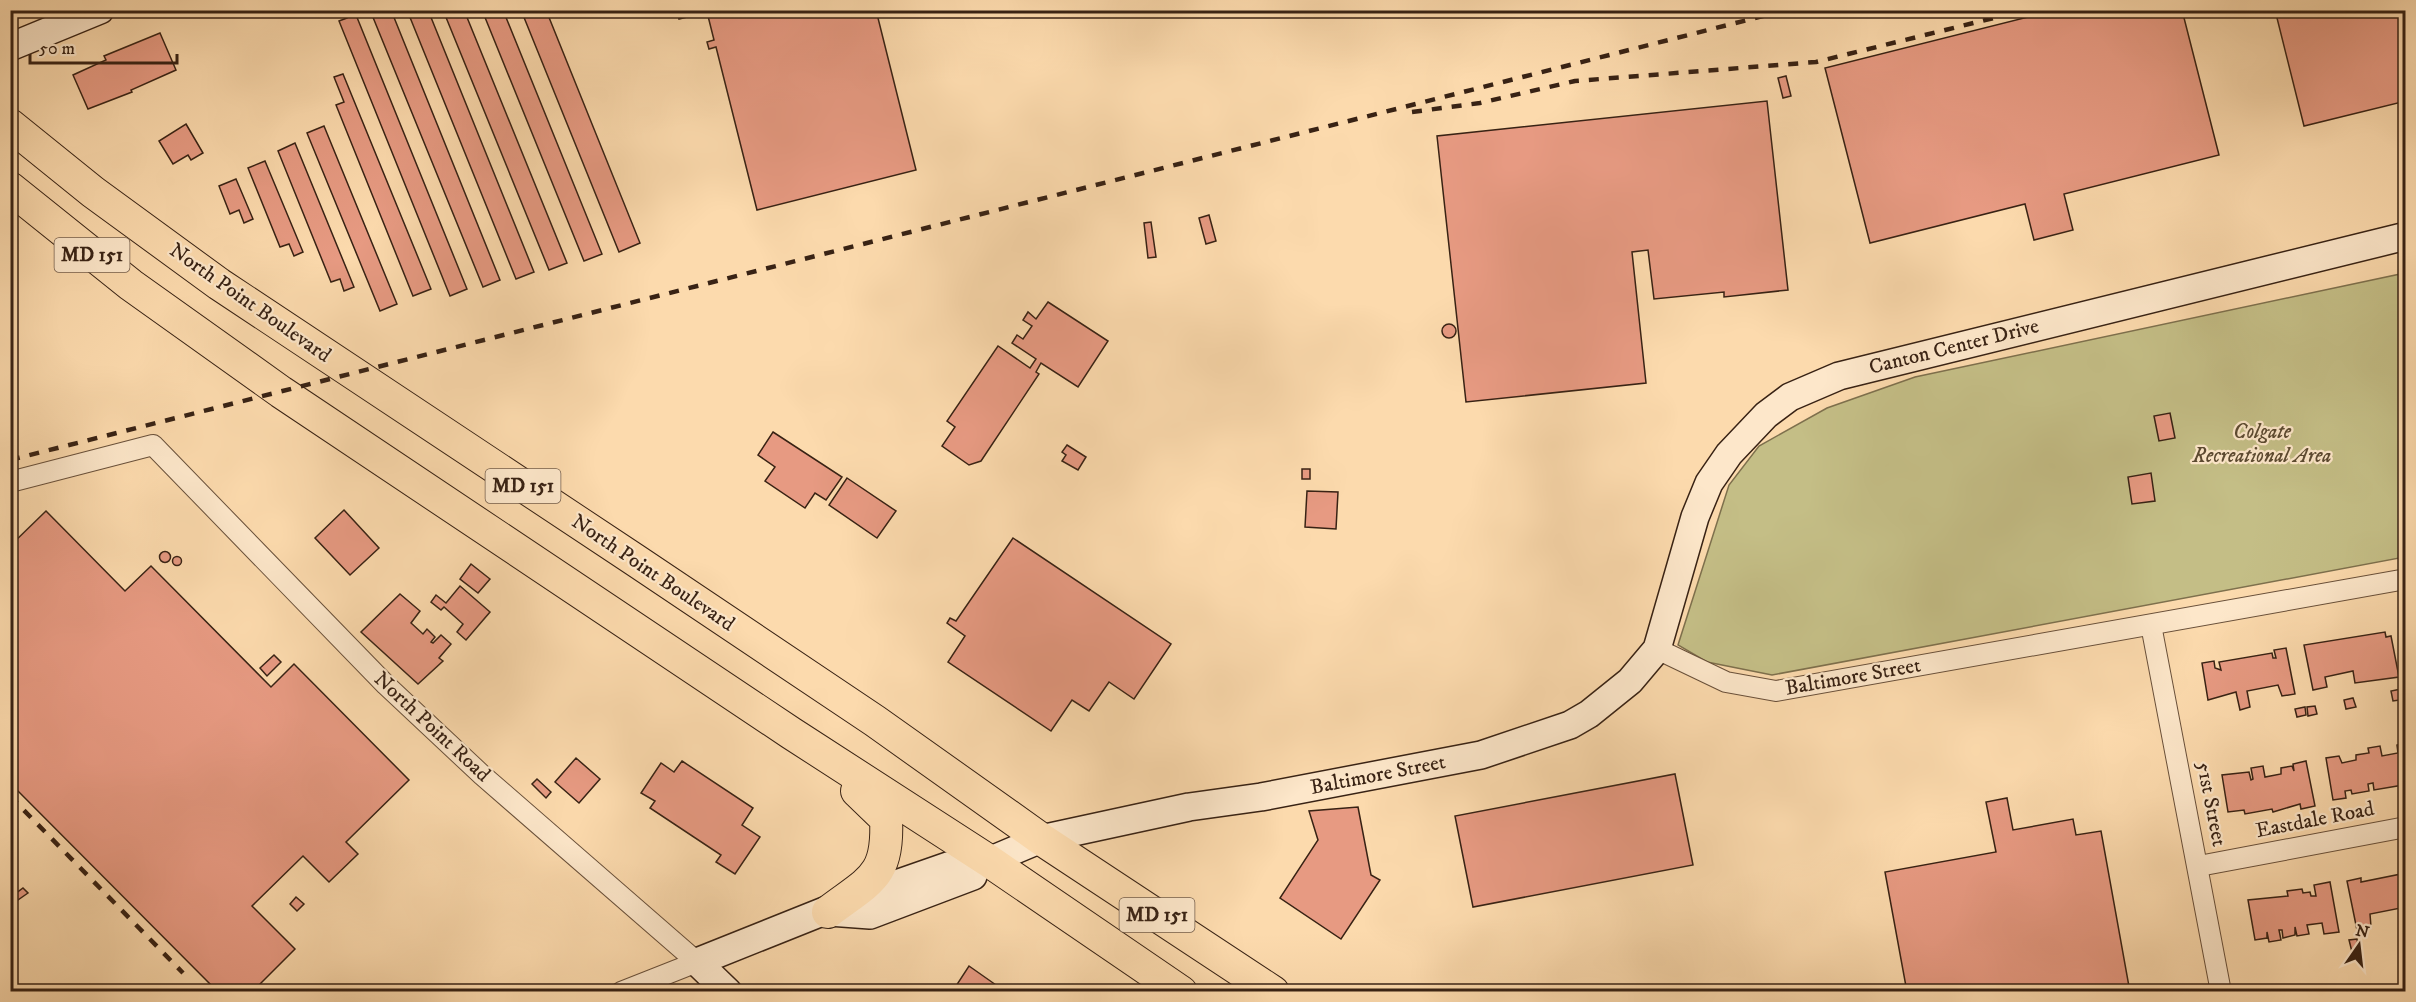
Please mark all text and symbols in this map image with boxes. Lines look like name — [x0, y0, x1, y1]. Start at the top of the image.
scale bar — [30, 27, 177, 65]
text: 50 m — [39, 38, 75, 60]
street label: North Point Boulevard — [164, 237, 336, 369]
road number: MD 151 — [54, 238, 130, 272]
street label: Canton Center Drive — [1866, 313, 2042, 381]
park label: Colgate Recreational Area — [2192, 419, 2331, 469]
road number: MD 151 — [486, 469, 560, 503]
street label: North Point Boulevard — [566, 509, 740, 638]
street label: Baltimore Street — [1783, 652, 1923, 702]
street label: North Point Road — [368, 666, 496, 788]
street label: Baltimore Street — [1308, 749, 1448, 801]
street label: 51st Street — [2190, 759, 2232, 849]
street label: Eastdale Road — [2254, 796, 2377, 844]
road number: MD 151 — [1120, 898, 1194, 932]
north arrow — [2329, 915, 2389, 975]
text: N — [2354, 920, 2371, 943]

